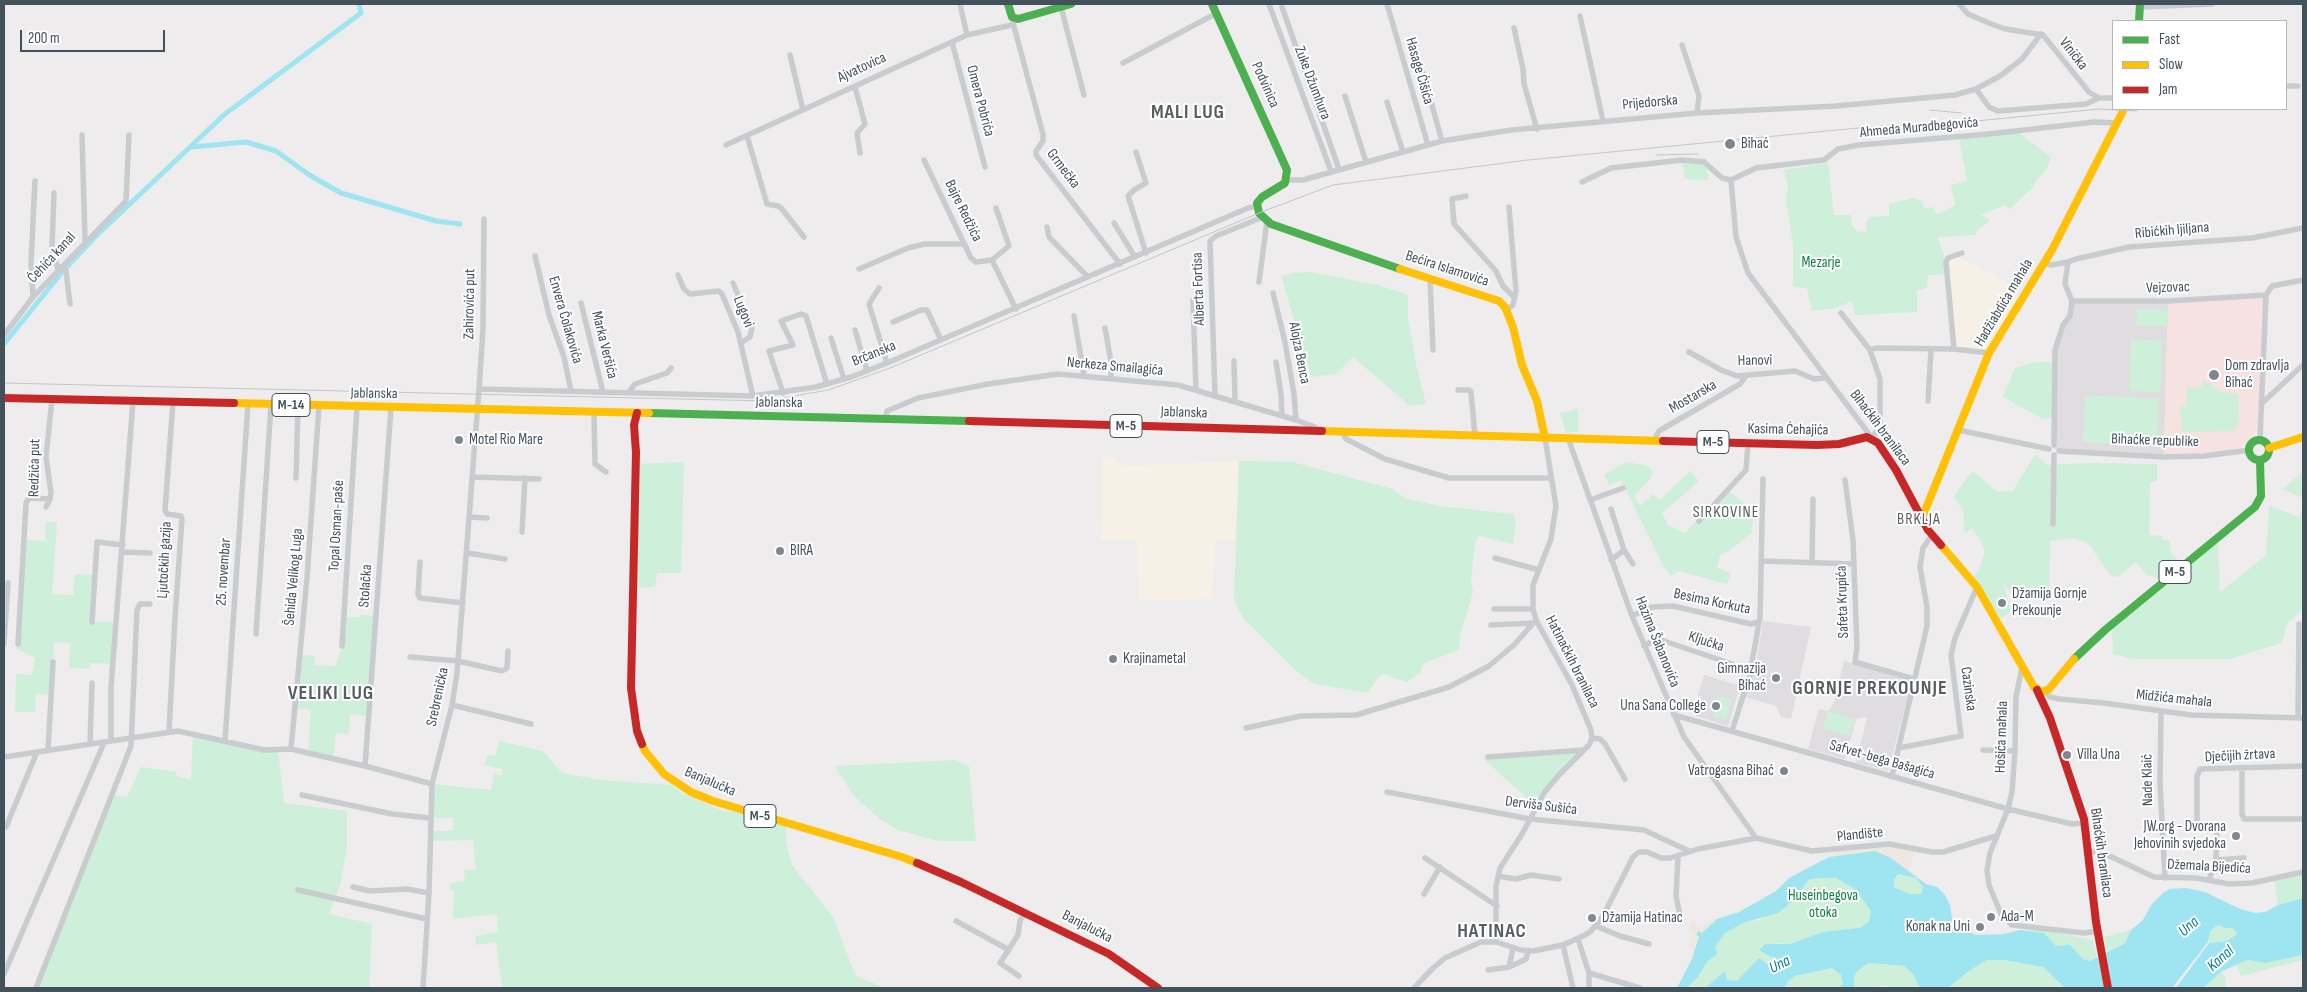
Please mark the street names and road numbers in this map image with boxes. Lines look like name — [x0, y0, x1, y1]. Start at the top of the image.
street label: Vinička — [2055, 34, 2091, 74]
street label: Hasage Ćišića — [1401, 36, 1437, 106]
street label: Zuke Džumhura — [1290, 44, 1334, 122]
street label: Ajvatovica — [835, 49, 889, 87]
street label: Podvinica — [1247, 59, 1283, 111]
street label: Omera Pobrića — [962, 64, 998, 138]
street label: Prijedorska — [1622, 92, 1678, 114]
street label: Ahmeda Muradbegovića — [1859, 114, 1979, 142]
street label: Grmečka — [1042, 146, 1084, 192]
street label: Bajre Redžića — [940, 177, 986, 245]
street label: Ribićkih ljiljana — [2134, 219, 2210, 243]
street label: Ćehića kanal — [24, 229, 80, 287]
street label: Bećira Islamovića — [1403, 247, 1491, 291]
street label: Alberta Fortisa — [1189, 252, 1209, 326]
street label: Hadžiabdića mahala — [1971, 256, 2037, 350]
street label: Zahirovića put — [460, 268, 480, 340]
street label: Envera Čolakovića — [544, 274, 586, 366]
street label: Vejzovac — [2146, 278, 2190, 298]
street label: Lugovi — [729, 294, 757, 330]
street label: Marka Veršića — [587, 309, 621, 381]
street label: Alojza Benca — [1284, 321, 1314, 385]
street label: Brčanska — [849, 337, 899, 371]
street label: Hanovi — [1738, 352, 1772, 370]
street label: Nerkeza Smailagića — [1066, 354, 1164, 380]
street label: Mostarska — [1666, 376, 1720, 418]
street label: Jablanska — [350, 385, 398, 403]
street label: Bihaćkih branilaca — [1846, 386, 1914, 470]
road number: M-14 — [272, 394, 310, 416]
street label: Jablanska — [755, 394, 803, 412]
street label: Jablanska — [1160, 403, 1208, 423]
road number: M-5 — [1110, 414, 1142, 438]
street label: Kasima Ćehajića — [1747, 420, 1829, 440]
street label: Bihaćke republike — [2111, 430, 2199, 452]
road number: M-5 — [1697, 431, 1729, 454]
street label: Redžića put — [25, 439, 45, 497]
street label: Topal Osman-paše — [326, 480, 348, 572]
street label: Ljutočkih gazija — [154, 521, 176, 599]
street label: Šehida Velikog Luga — [281, 528, 307, 626]
street label: 25. novembar — [213, 538, 235, 606]
road number: M-5 — [2159, 560, 2191, 584]
street label: Stolačka — [356, 564, 376, 608]
street label: Safeta Krupića — [1833, 565, 1853, 639]
street label: Besima Korkuta — [1672, 585, 1752, 619]
street label: Hazima Šabanovića — [1631, 594, 1683, 690]
street label: Hatinačkih branilaca — [1541, 613, 1603, 711]
street label: Ključka — [1686, 628, 1726, 656]
street label: Srebrenička — [423, 666, 453, 728]
street label: Cazinska — [1956, 666, 1980, 712]
street label: Midžića mahala — [2135, 686, 2213, 712]
street label: Hošića mahala — [1992, 701, 2012, 773]
street label: Safvet-bega Bašagića — [1827, 736, 1937, 784]
street label: Dječijih žrtava — [2204, 745, 2276, 767]
street label: Nade Klaić — [2139, 754, 2157, 806]
street label: Banjalučka — [682, 763, 738, 801]
street label: Derviša Sušića — [1504, 793, 1578, 819]
road number: M-5 — [744, 804, 776, 828]
street label: Bihaćkih branilaca — [2086, 807, 2116, 899]
street label: Plandište — [1836, 824, 1884, 846]
street label: Džemala Bijedića — [2167, 856, 2251, 878]
street label: Banjalučka — [1059, 907, 1115, 947]

